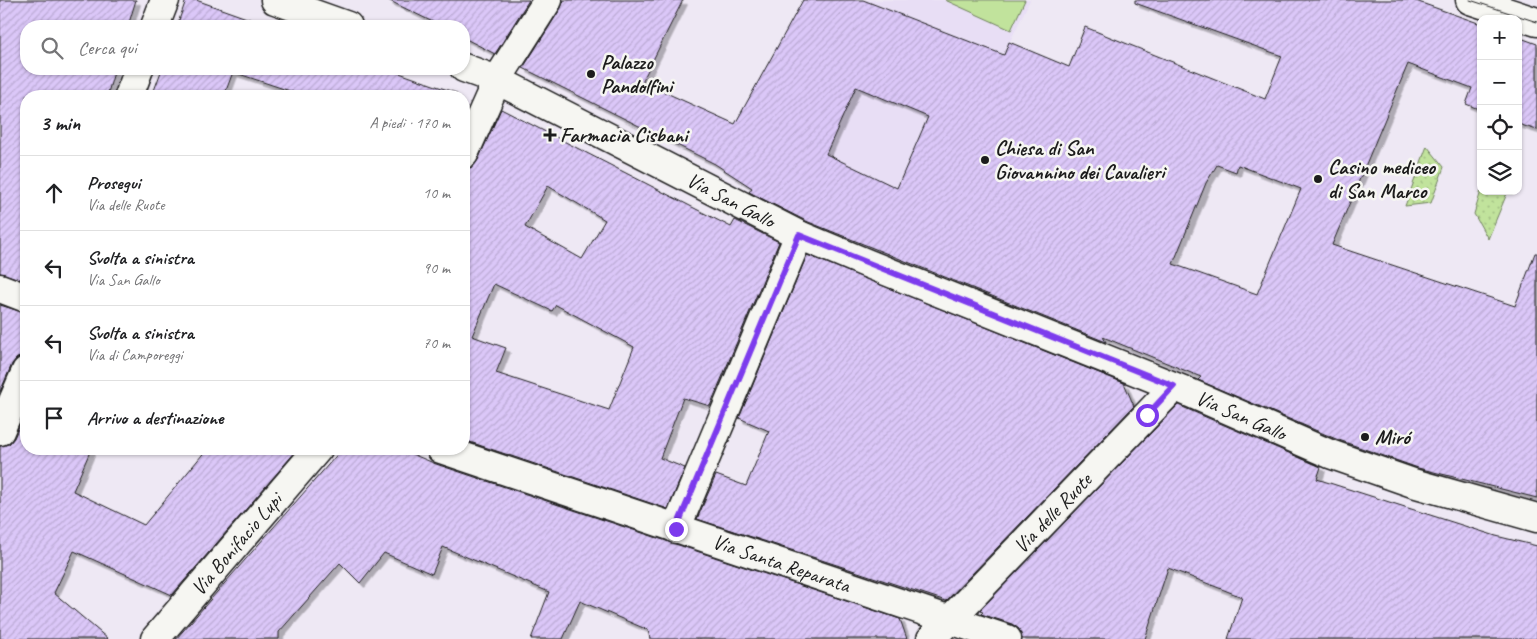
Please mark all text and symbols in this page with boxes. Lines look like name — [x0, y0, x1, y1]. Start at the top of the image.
map controls — [1477, 15, 1522, 195]
button: + — [1477, 15, 1522, 60]
search box — [20, 20, 470, 75]
icon: search — [38, 34, 66, 62]
text: Cerca qui — [78, 36, 137, 60]
place label: Palazzo Pandolfini — [601, 49, 675, 99]
button: − — [1477, 60, 1522, 105]
marker: Palazzo Pandolfini — [585, 68, 597, 80]
button: locate — [1477, 105, 1522, 150]
text: 3 min — [40, 110, 80, 136]
text: A piedi · 170 m — [369, 113, 450, 133]
place label: Farmacia Cisbani — [560, 122, 690, 148]
marker: Farmacia Cisbani — [544, 129, 556, 141]
place label: Chiesa di San Giovannino dei Cavalieri — [995, 135, 1167, 185]
button: layers — [1477, 150, 1522, 195]
marker: Chiesa di San Giovannino dei Cavalieri — [979, 154, 991, 166]
place label: Casino mediceo di San Marco — [1328, 154, 1436, 204]
street label: Via San Gallo — [683, 167, 782, 235]
text: Prosegui — [87, 171, 140, 195]
marker: Casino mediceo di San Marco — [1312, 173, 1324, 185]
icon: ahead — [40, 179, 68, 207]
text: 10 m — [423, 183, 450, 203]
text: Via delle Ruote — [87, 195, 164, 215]
text: Svolta a sinistra — [87, 246, 194, 270]
icon: left — [40, 254, 68, 282]
text: 90 m — [423, 258, 450, 278]
text: Via San Gallo — [87, 270, 160, 290]
text: Svolta a sinistra — [87, 321, 194, 345]
icon: left — [40, 329, 68, 357]
text: 70 m — [423, 333, 450, 353]
text: Via di Camporeggi — [87, 345, 183, 365]
street label: Via San Gallo — [1192, 384, 1292, 447]
icon: arrive — [40, 404, 68, 432]
route start — [1136, 404, 1159, 427]
text: Arrivo a destinazione — [87, 406, 223, 430]
place label: Miró — [1375, 424, 1413, 450]
marker: Miró — [1359, 431, 1371, 443]
street label: Via delle Ruote — [1008, 466, 1099, 559]
street label: Via Bonifacio Lupi — [185, 485, 290, 601]
route end — [665, 518, 688, 541]
street label: Via Santa Reparata — [709, 528, 855, 599]

